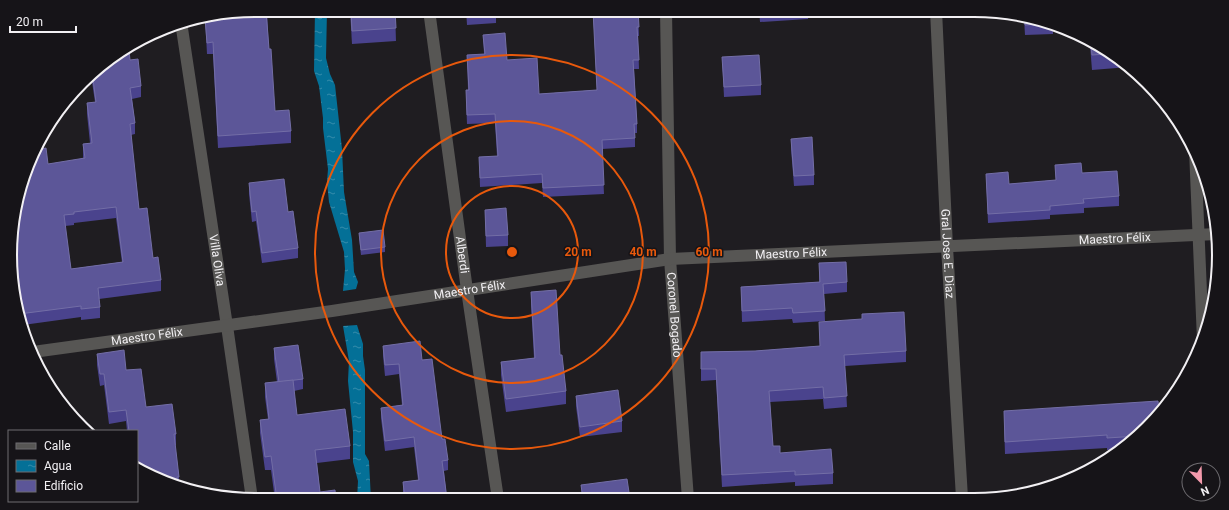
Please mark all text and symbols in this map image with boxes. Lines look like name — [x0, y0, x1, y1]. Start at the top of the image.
scale bar — [10, 8, 76, 34]
text: 20 m — [16, 15, 43, 29]
street label: Gral Jose E. Diaz — [938, 209, 957, 299]
street label: Maestro Félix — [1078, 230, 1151, 247]
street label: Villa Oliva — [206, 233, 228, 287]
street label: Alberdi — [453, 235, 472, 274]
centre of rings — [505, 245, 519, 259]
text: 20 m — [564, 245, 592, 259]
text: 40 m — [629, 245, 657, 259]
text: 60 m — [695, 245, 723, 259]
street label: Maestro Félix — [755, 245, 827, 262]
street label: Coronel Bogado — [664, 272, 684, 358]
street label: Maestro Félix — [433, 277, 506, 302]
street label: Maestro Félix — [110, 325, 184, 348]
legend — [8, 430, 138, 502]
text: Calle — [44, 439, 71, 453]
text: Agua — [44, 459, 72, 473]
north arrow — [1181, 462, 1221, 502]
text: Edificio — [44, 479, 83, 493]
text: N — [1198, 483, 1211, 498]

